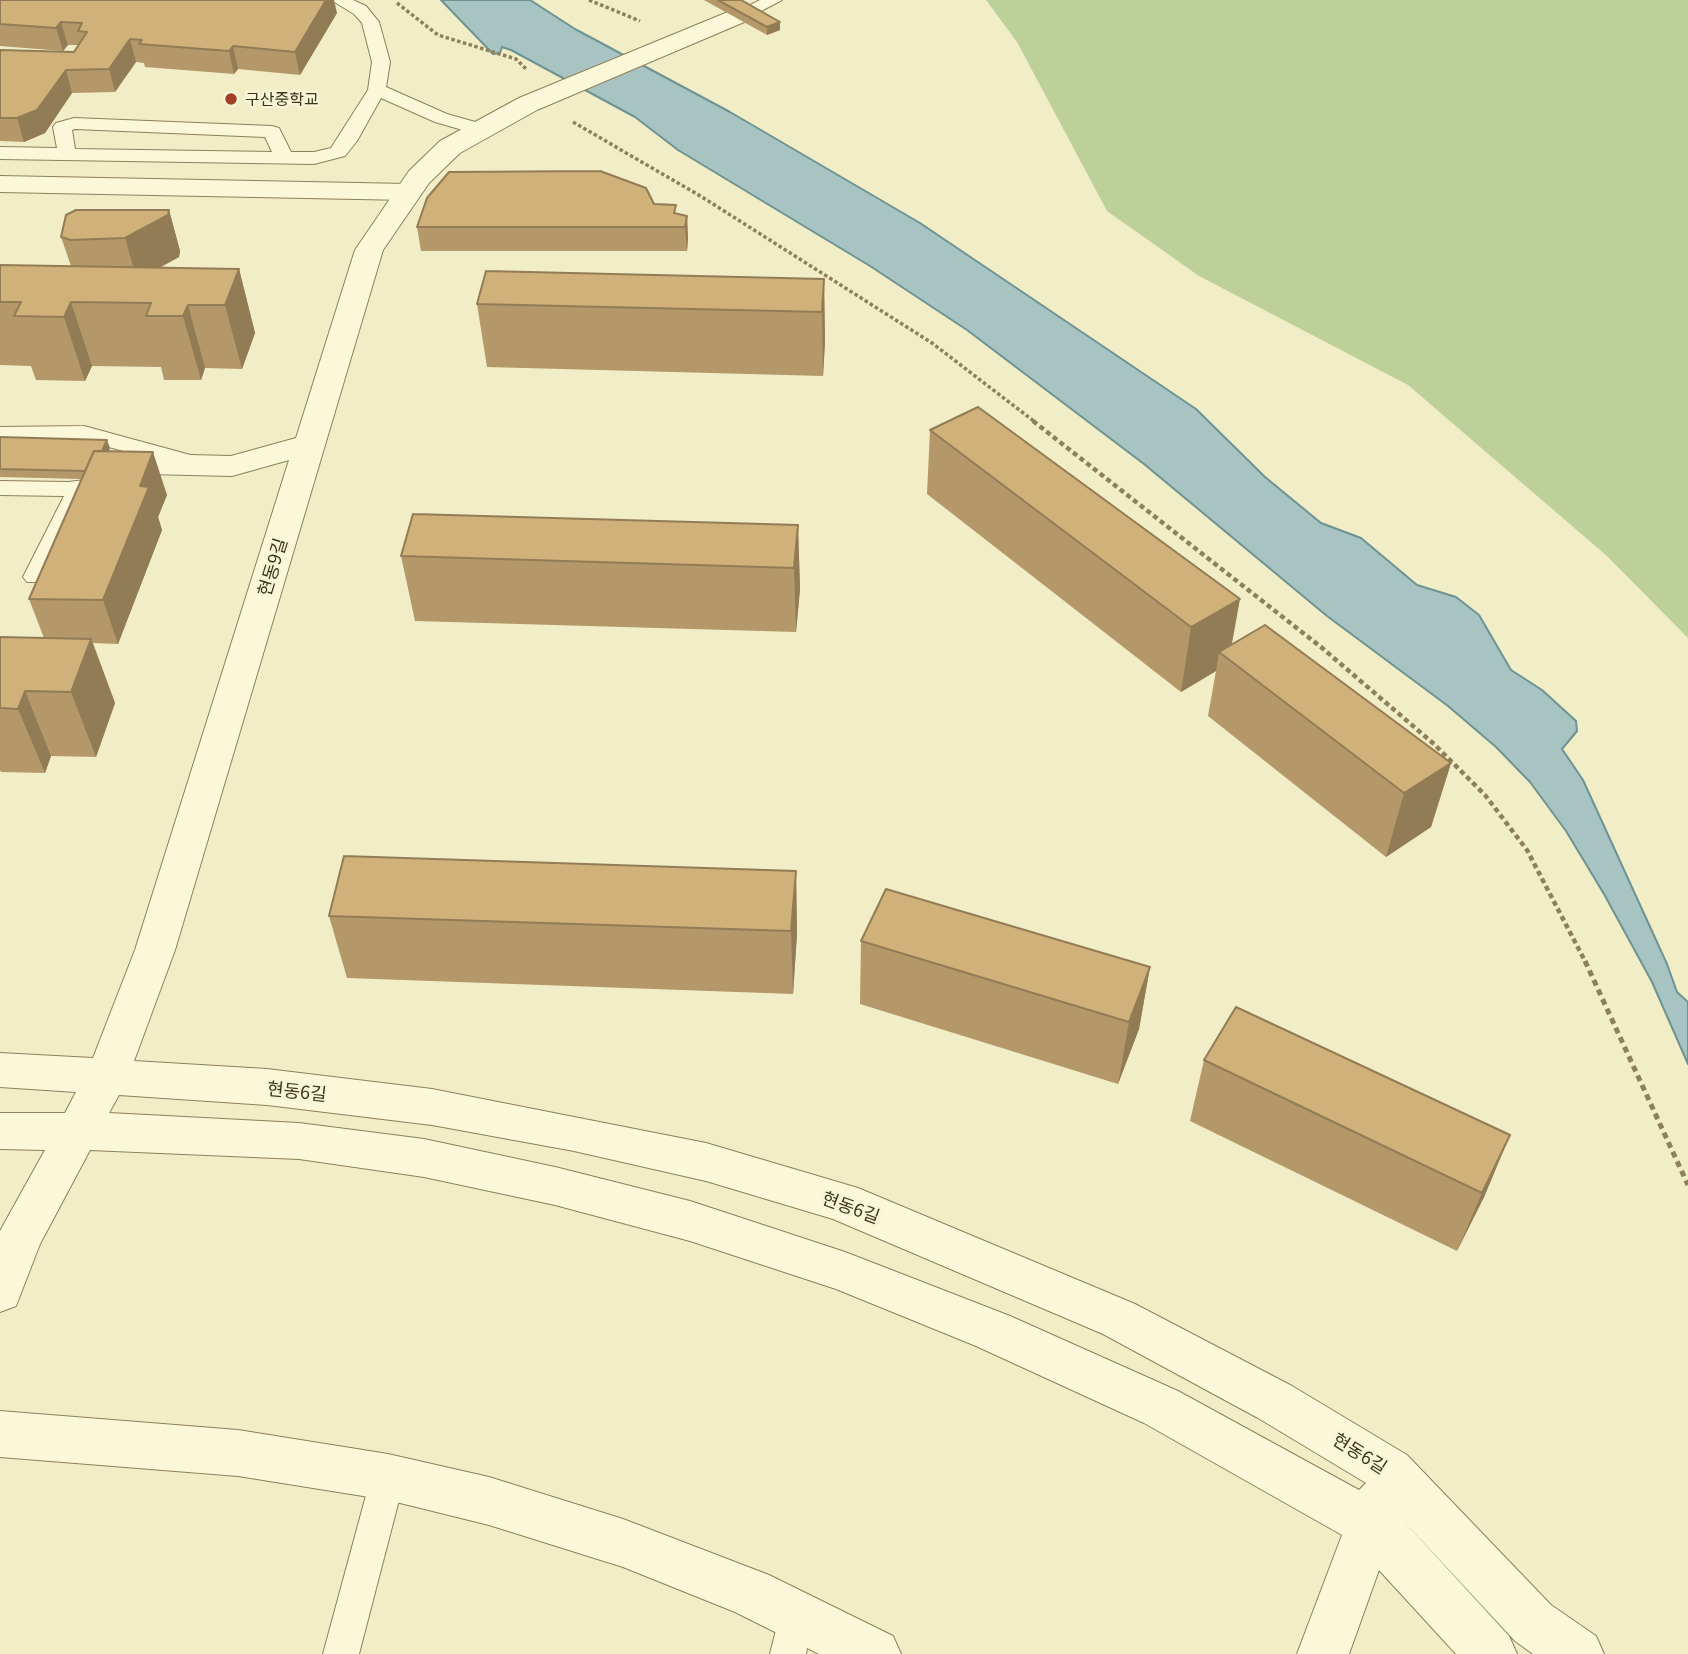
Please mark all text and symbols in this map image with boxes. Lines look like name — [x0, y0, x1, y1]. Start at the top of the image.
place label: 구산중학교 — [245, 89, 319, 109]
marker: 구산중학교 — [223, 91, 239, 107]
street label: 현동9길 — [253, 535, 291, 599]
street label: 현동6길 — [266, 1077, 328, 1105]
street label: 현동6길 — [819, 1187, 883, 1227]
street label: 현동6길 — [1329, 1428, 1391, 1478]

